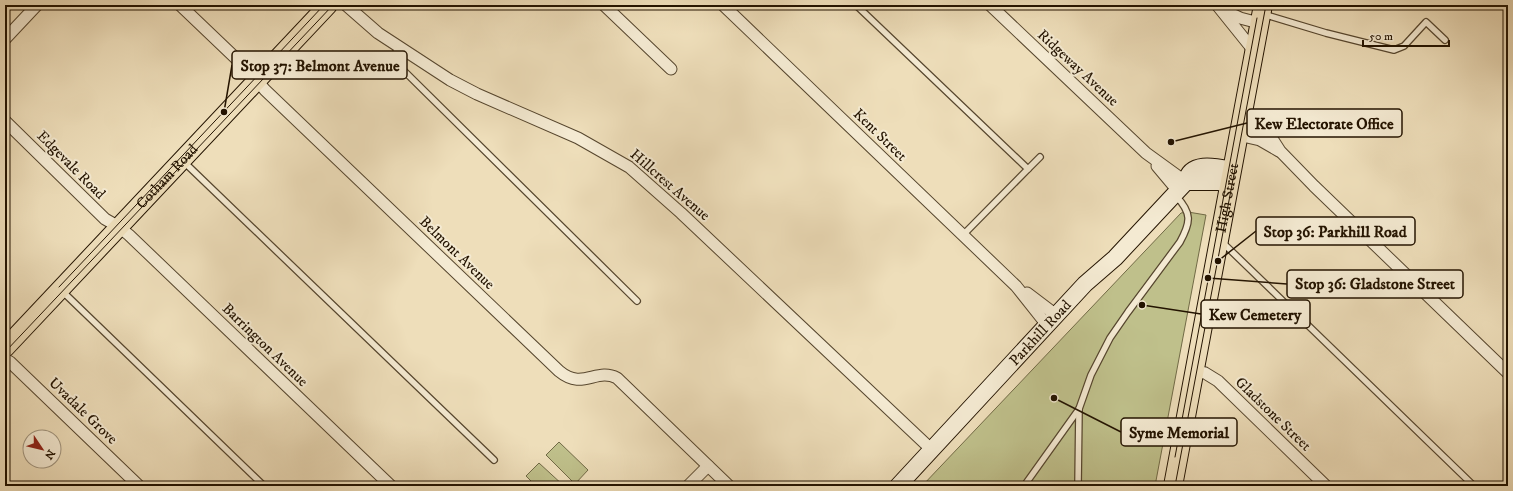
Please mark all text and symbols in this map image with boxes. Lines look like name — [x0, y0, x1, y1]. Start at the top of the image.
scale bar — [1363, 22, 1449, 48]
street label: Ridgeway Avenue — [1033, 25, 1123, 111]
text: 50 m — [1369, 29, 1393, 44]
callout: Stop 37: Belmont Avenue — [232, 51, 407, 79]
text: Stop 37: Belmont Avenue — [240, 56, 400, 76]
street label: Kent Street — [849, 105, 911, 166]
callout: Kew Electorate Office — [1247, 109, 1402, 137]
text: Kew Electorate Office — [1254, 114, 1394, 134]
street label: Edgevale Road — [33, 127, 110, 204]
street label: Cotham Road — [132, 139, 202, 213]
street label: Hillcrest Avenue — [626, 145, 714, 225]
street label: High Street — [1211, 161, 1243, 234]
street label: Belmont Avenue — [415, 212, 499, 294]
callout: Stop 36: Parkhill Road — [1256, 217, 1415, 245]
text: Stop 36: Parkhill Road — [1263, 222, 1408, 242]
callout: Stop 36: Gladstone Street — [1287, 270, 1463, 298]
text: Stop 36: Gladstone Street — [1295, 274, 1456, 294]
street label: Parkhill Road — [1005, 295, 1076, 370]
street label: Barrington Avenue — [218, 299, 312, 391]
callout: Kew Cemetery — [1201, 300, 1310, 328]
text: Kew Cemetery — [1209, 305, 1302, 325]
street label: Uvadale Grove — [45, 373, 121, 449]
street label: Gladstone Street — [1231, 373, 1315, 455]
callout: Syme Memorial — [1121, 418, 1237, 446]
text: Syme Memorial — [1129, 423, 1230, 443]
north arrow — [22, 429, 62, 469]
text: N — [41, 446, 58, 462]

